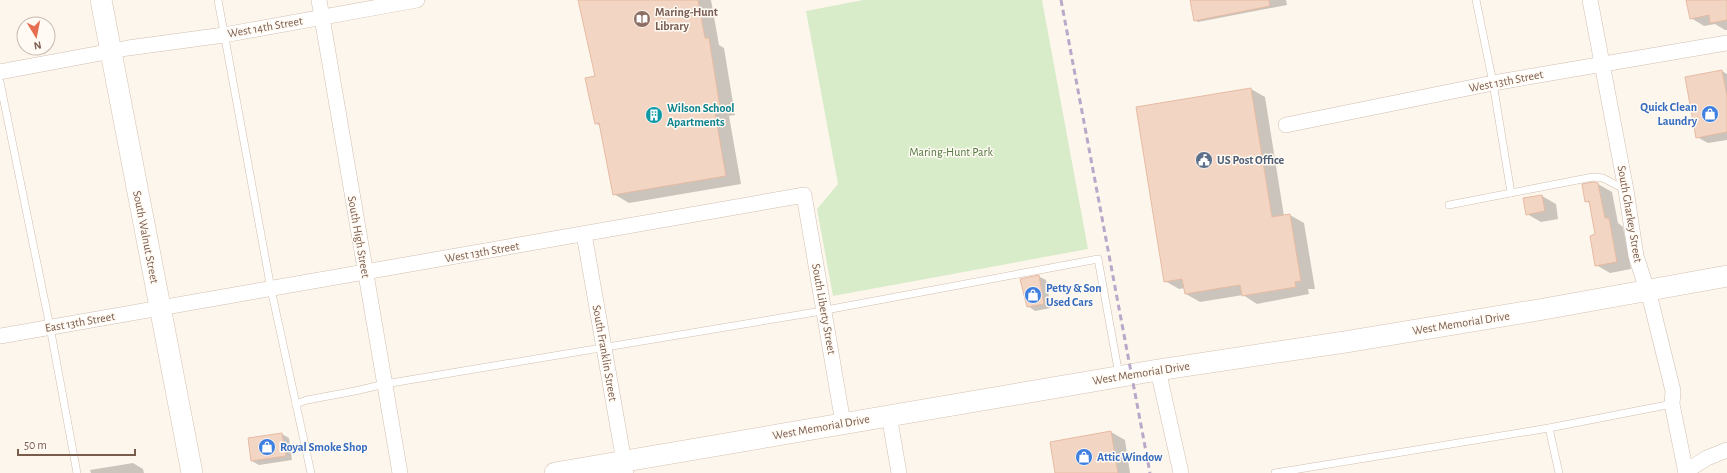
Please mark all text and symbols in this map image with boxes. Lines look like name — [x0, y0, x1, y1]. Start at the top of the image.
place label: Maring-Hunt Library — [655, 6, 718, 33]
library icon: Maring-Hunt Library — [632, 9, 652, 29]
street label: West 14th Street — [226, 14, 304, 40]
north arrow — [16, 16, 56, 56]
text: N — [33, 39, 42, 51]
street label: West 13th Street — [1468, 68, 1544, 94]
place label: Quick Clean Laundry — [1640, 101, 1698, 128]
place label: Wilson School Apartments — [667, 102, 735, 128]
shop icon: Quick Clean Laundry — [1700, 104, 1720, 124]
building icon: Wilson School Apartments — [644, 105, 664, 125]
park label: Maring-Hunt Park — [909, 146, 993, 158]
public building icon: US Post Office — [1194, 150, 1214, 170]
place label: US Post Office — [1217, 154, 1285, 166]
street label: South Gharkey Street — [1615, 165, 1644, 264]
street label: South Walnut Street — [131, 190, 161, 285]
street label: South High Street — [346, 195, 372, 279]
street label: West 13th Street — [444, 240, 520, 264]
street label: South Liberty Street — [809, 263, 838, 356]
place label: Petty & Son Used Cars — [1046, 282, 1102, 308]
shop icon: Petty & Son Used Cars — [1023, 285, 1043, 305]
street label: South Franklin Street — [591, 304, 619, 402]
street label: West Memorial Drive — [1411, 309, 1511, 337]
street label: East 13th Street — [44, 310, 116, 334]
street label: West Memorial Drive — [1091, 359, 1191, 387]
street label: West Memorial Drive — [772, 413, 870, 441]
scale bar — [18, 431, 135, 457]
shop icon: Royal Smoke Shop — [257, 437, 277, 457]
text: 50 m — [24, 439, 47, 451]
place label: Royal Smoke Shop — [280, 441, 368, 454]
shop icon: Attic Window — [1074, 447, 1094, 467]
place label: Attic Window — [1097, 451, 1163, 463]

